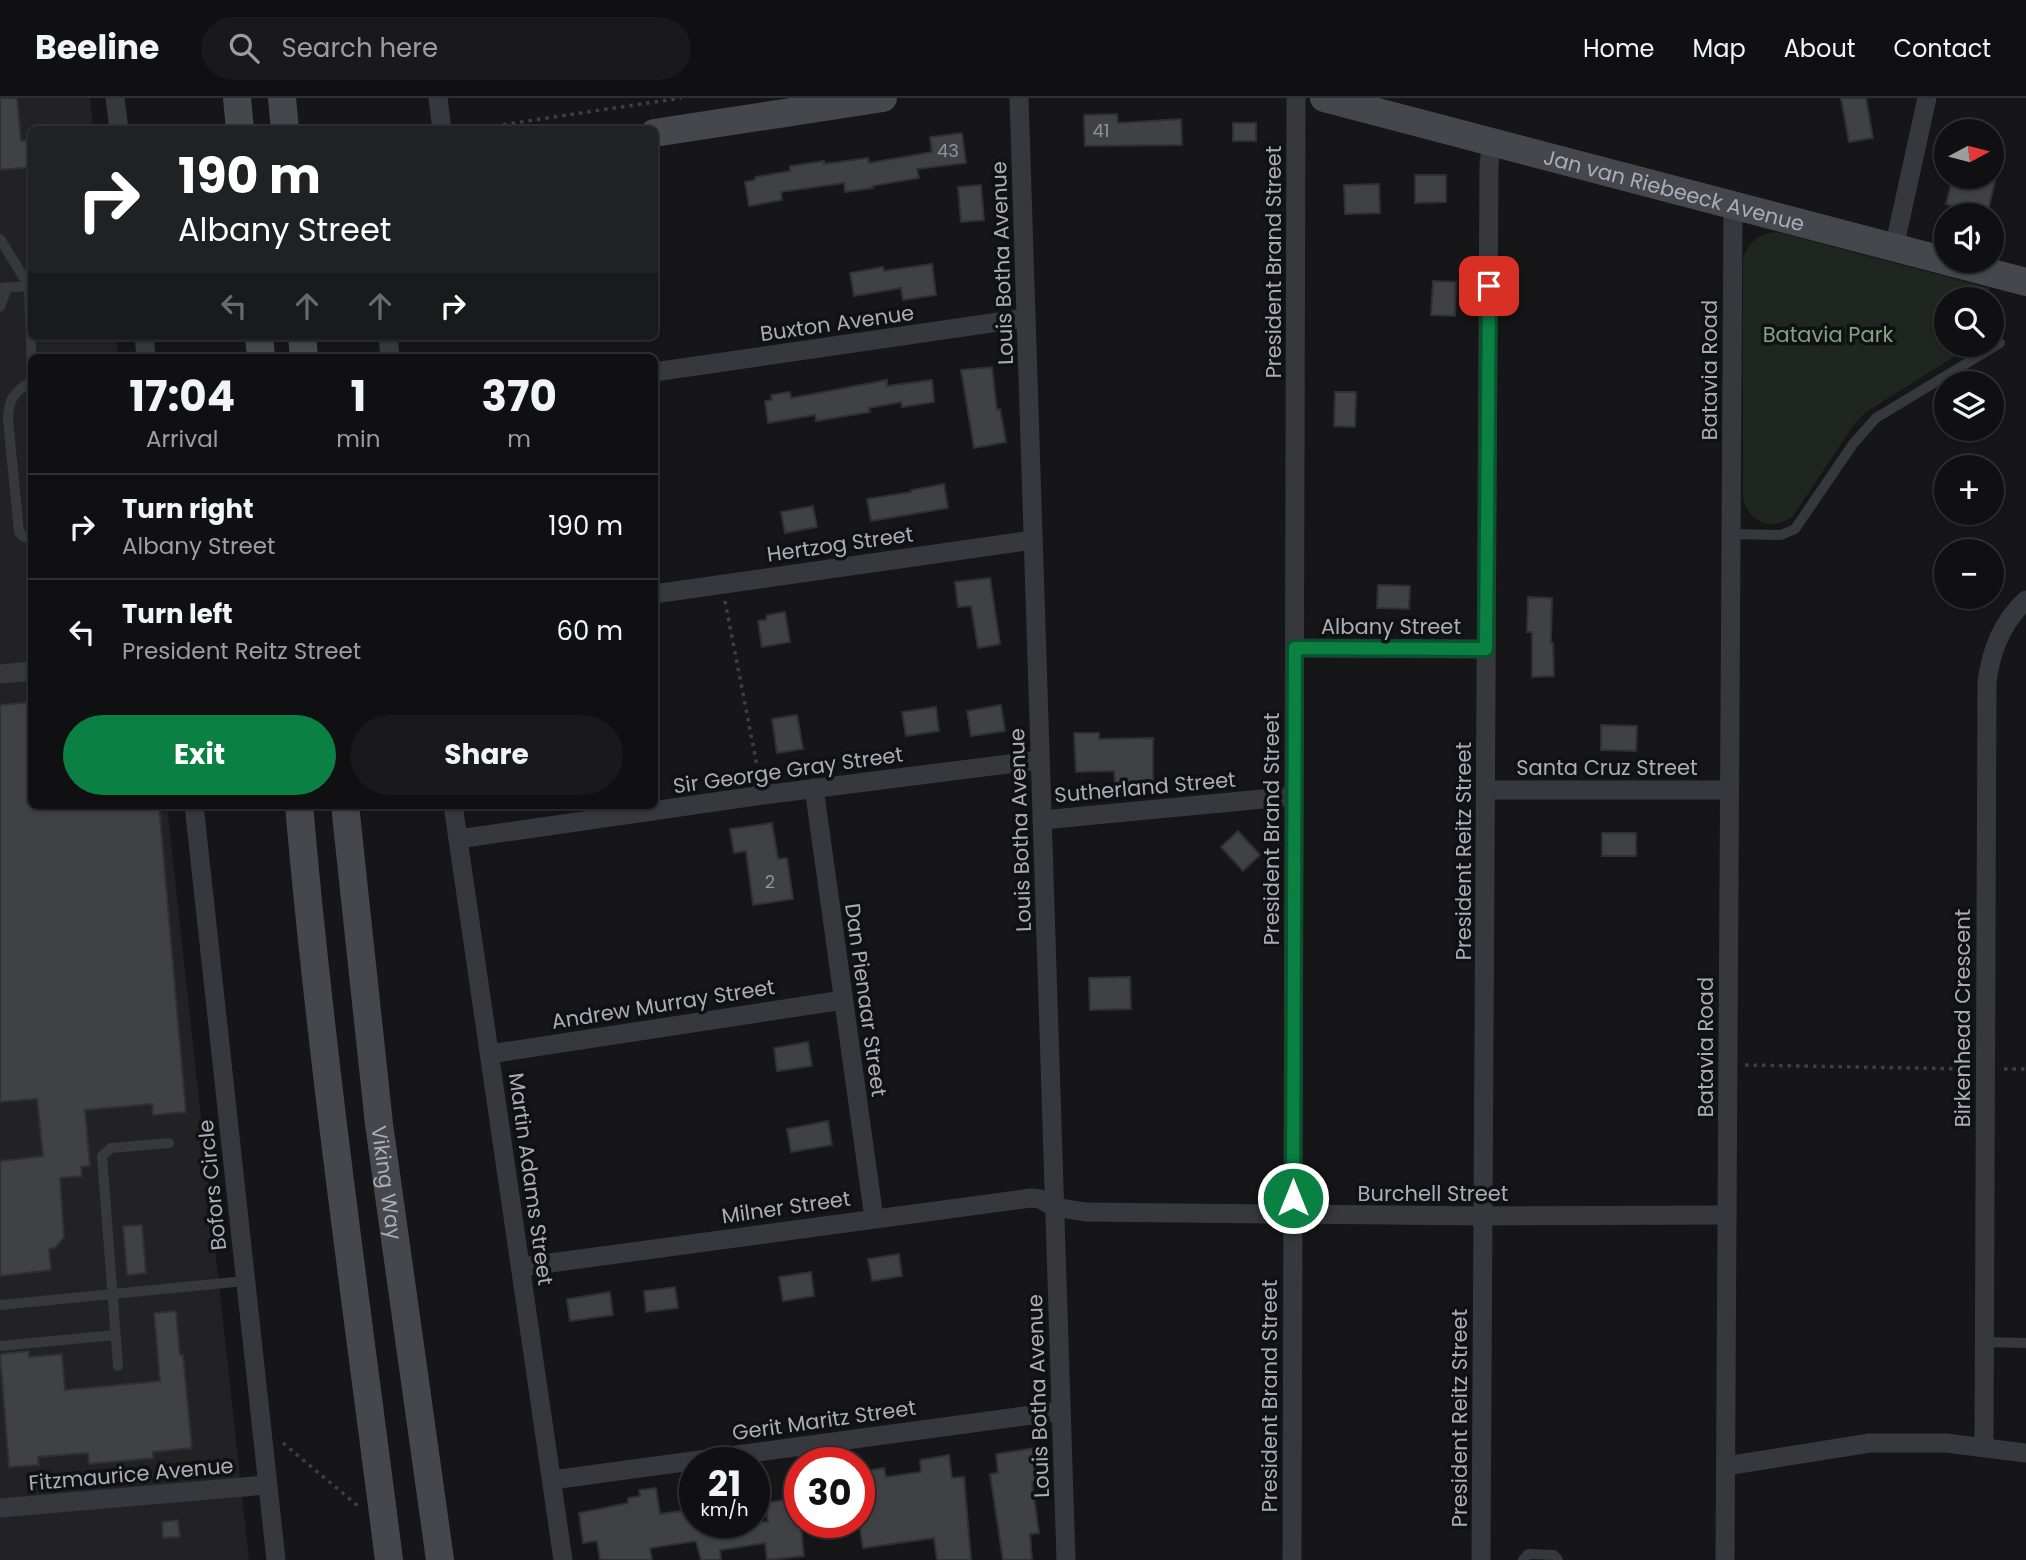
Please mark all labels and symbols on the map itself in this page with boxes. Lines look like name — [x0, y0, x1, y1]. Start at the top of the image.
house number: 41 — [1092, 118, 1110, 143]
north arrow — [1934, 119, 2004, 189]
house number: 43 — [937, 138, 959, 163]
street label: Jan van Riebeeck Avenue — [1540, 142, 1808, 238]
street label: President Brand Street — [1259, 146, 1288, 378]
street label: Louis Botha Avenue — [984, 161, 1020, 365]
pin — [1459, 256, 1519, 316]
street label: Buxton Avenue — [758, 298, 916, 348]
street label: Batavia Road — [1695, 300, 1724, 440]
park label: Batavia Park — [1763, 320, 1894, 349]
street label: Hertzog Street — [765, 519, 915, 569]
street label: Albany Street — [1321, 612, 1461, 641]
street label: President Brand Street — [1257, 713, 1286, 945]
street label: Louis Botha Avenue — [1002, 728, 1038, 932]
street label: Sir George Gray Street — [671, 740, 905, 800]
street label: President Reitz Street — [1449, 742, 1478, 960]
street label: Santa Cruz Street — [1516, 753, 1698, 782]
street label: Sutherland Street — [1053, 765, 1237, 809]
house number: 2 — [765, 869, 775, 894]
street label: Dan Pienaar Street — [838, 901, 894, 1099]
street label: Birkenhead Crescent — [1948, 909, 1977, 1127]
street label: Andrew Murray Street — [549, 972, 777, 1036]
street label: Batavia Road — [1691, 977, 1720, 1117]
street label: Martin Adams Street — [502, 1071, 560, 1287]
street label: Bofors Circle — [191, 1118, 233, 1252]
street label: Viking Way — [365, 1124, 410, 1242]
position arrow — [1256, 1161, 1330, 1235]
street label: Burchell Street — [1358, 1179, 1508, 1208]
street label: Milner Street — [720, 1184, 852, 1230]
street label: President Brand Street — [1255, 1280, 1284, 1512]
street label: Louis Botha Avenue — [1020, 1294, 1056, 1498]
street label: President Reitz Street — [1445, 1309, 1474, 1527]
street label: Gerit Maritz Street — [730, 1393, 918, 1447]
speed limit sign: 30 — [784, 1447, 875, 1538]
street label: Fitzmaurice Avenue — [27, 1451, 235, 1497]

